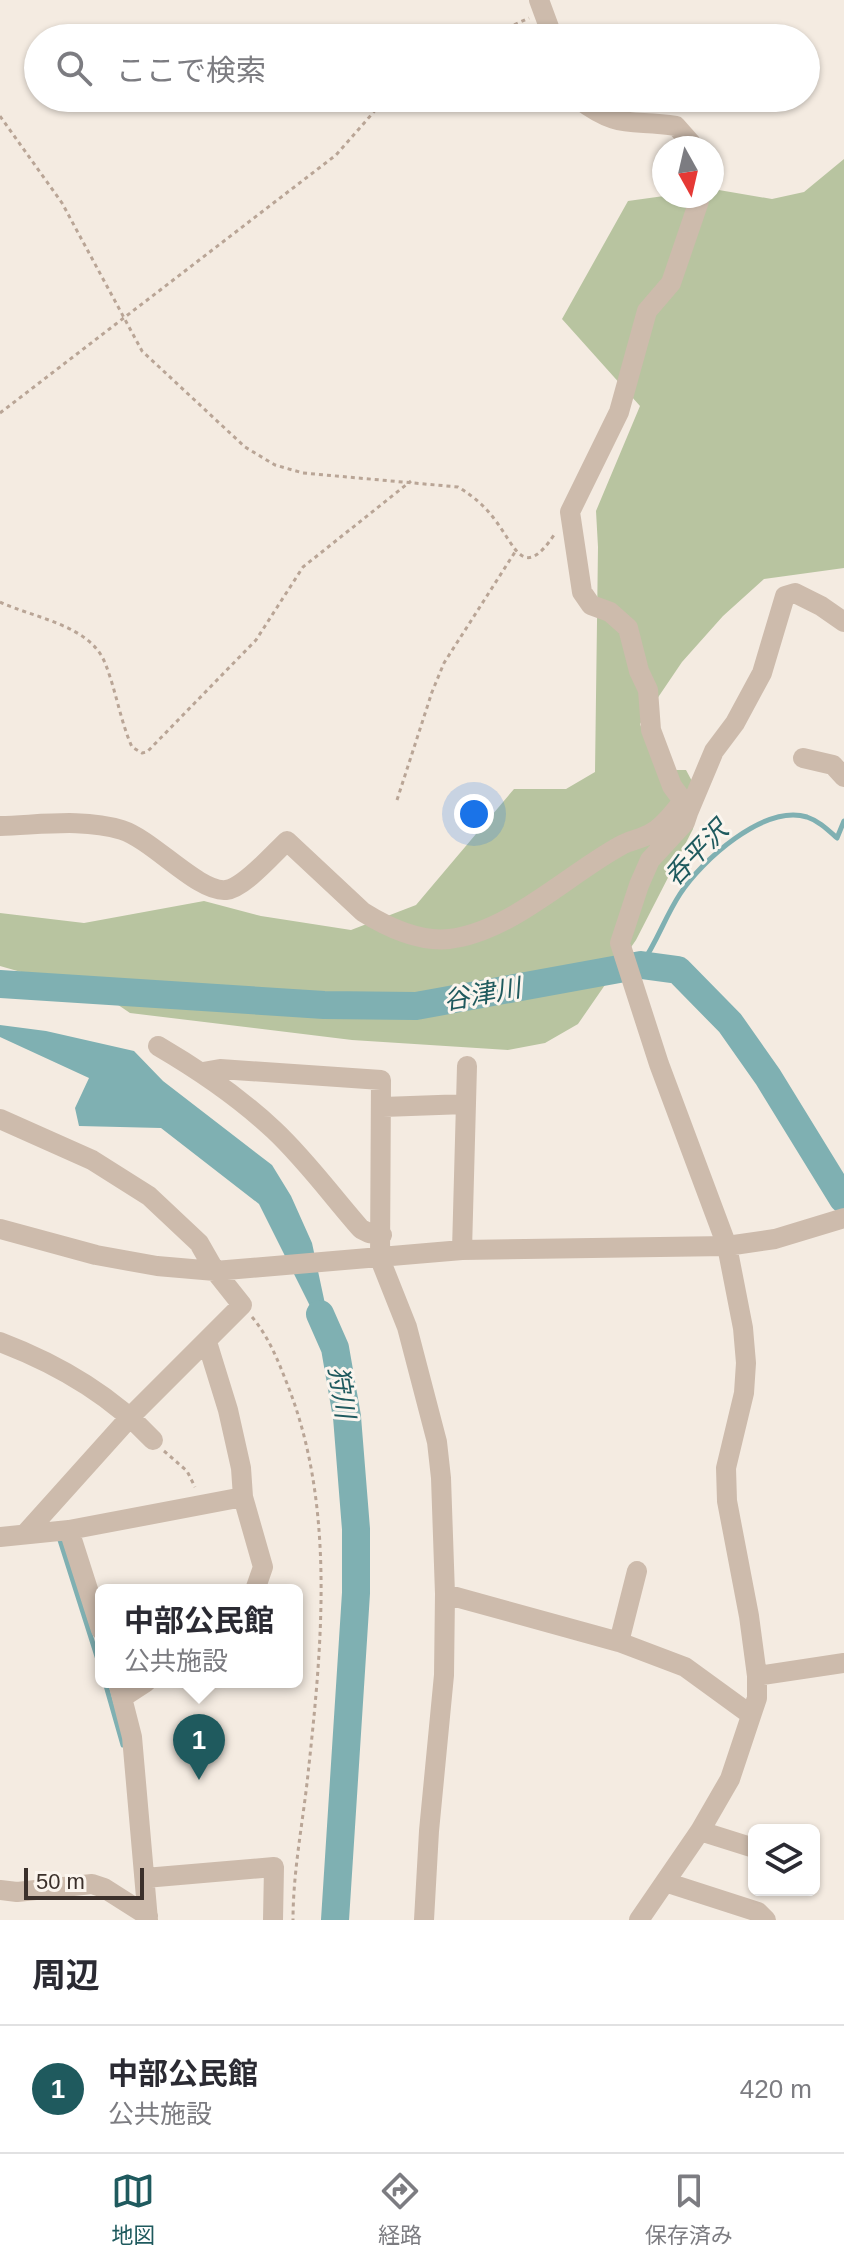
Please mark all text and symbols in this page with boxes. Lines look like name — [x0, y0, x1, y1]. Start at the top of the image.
search box — [24, 24, 820, 112]
icon: search — [52, 46, 96, 90]
text: ここで検索 — [116, 54, 266, 87]
north arrow — [652, 136, 724, 208]
your location — [454, 794, 494, 834]
water label: 呑平沢 — [658, 812, 736, 891]
water label: 谷津川 — [441, 972, 526, 1016]
water label: 狩川 — [323, 1364, 361, 1423]
popup — [95, 1584, 303, 1688]
text: 中部公民館 — [124, 1604, 274, 1637]
text: 公共施設 — [124, 1646, 228, 1676]
pin: 1 — [173, 1714, 225, 1780]
map controls — [748, 1824, 820, 1896]
button: layers — [748, 1824, 820, 1896]
scale bar — [24, 1864, 144, 1900]
text: 50 m — [36, 1869, 85, 1894]
text: 周辺 — [32, 1956, 100, 1994]
text: 中部公民館 — [108, 2057, 258, 2090]
text: 1 — [51, 2074, 65, 2104]
text: 420 m — [740, 2074, 812, 2104]
text: 公共施設 — [108, 2099, 212, 2129]
tab: 地図 — [111, 2169, 155, 2249]
tab: 経路 — [378, 2169, 422, 2249]
tab: 保存済み — [645, 2169, 733, 2249]

